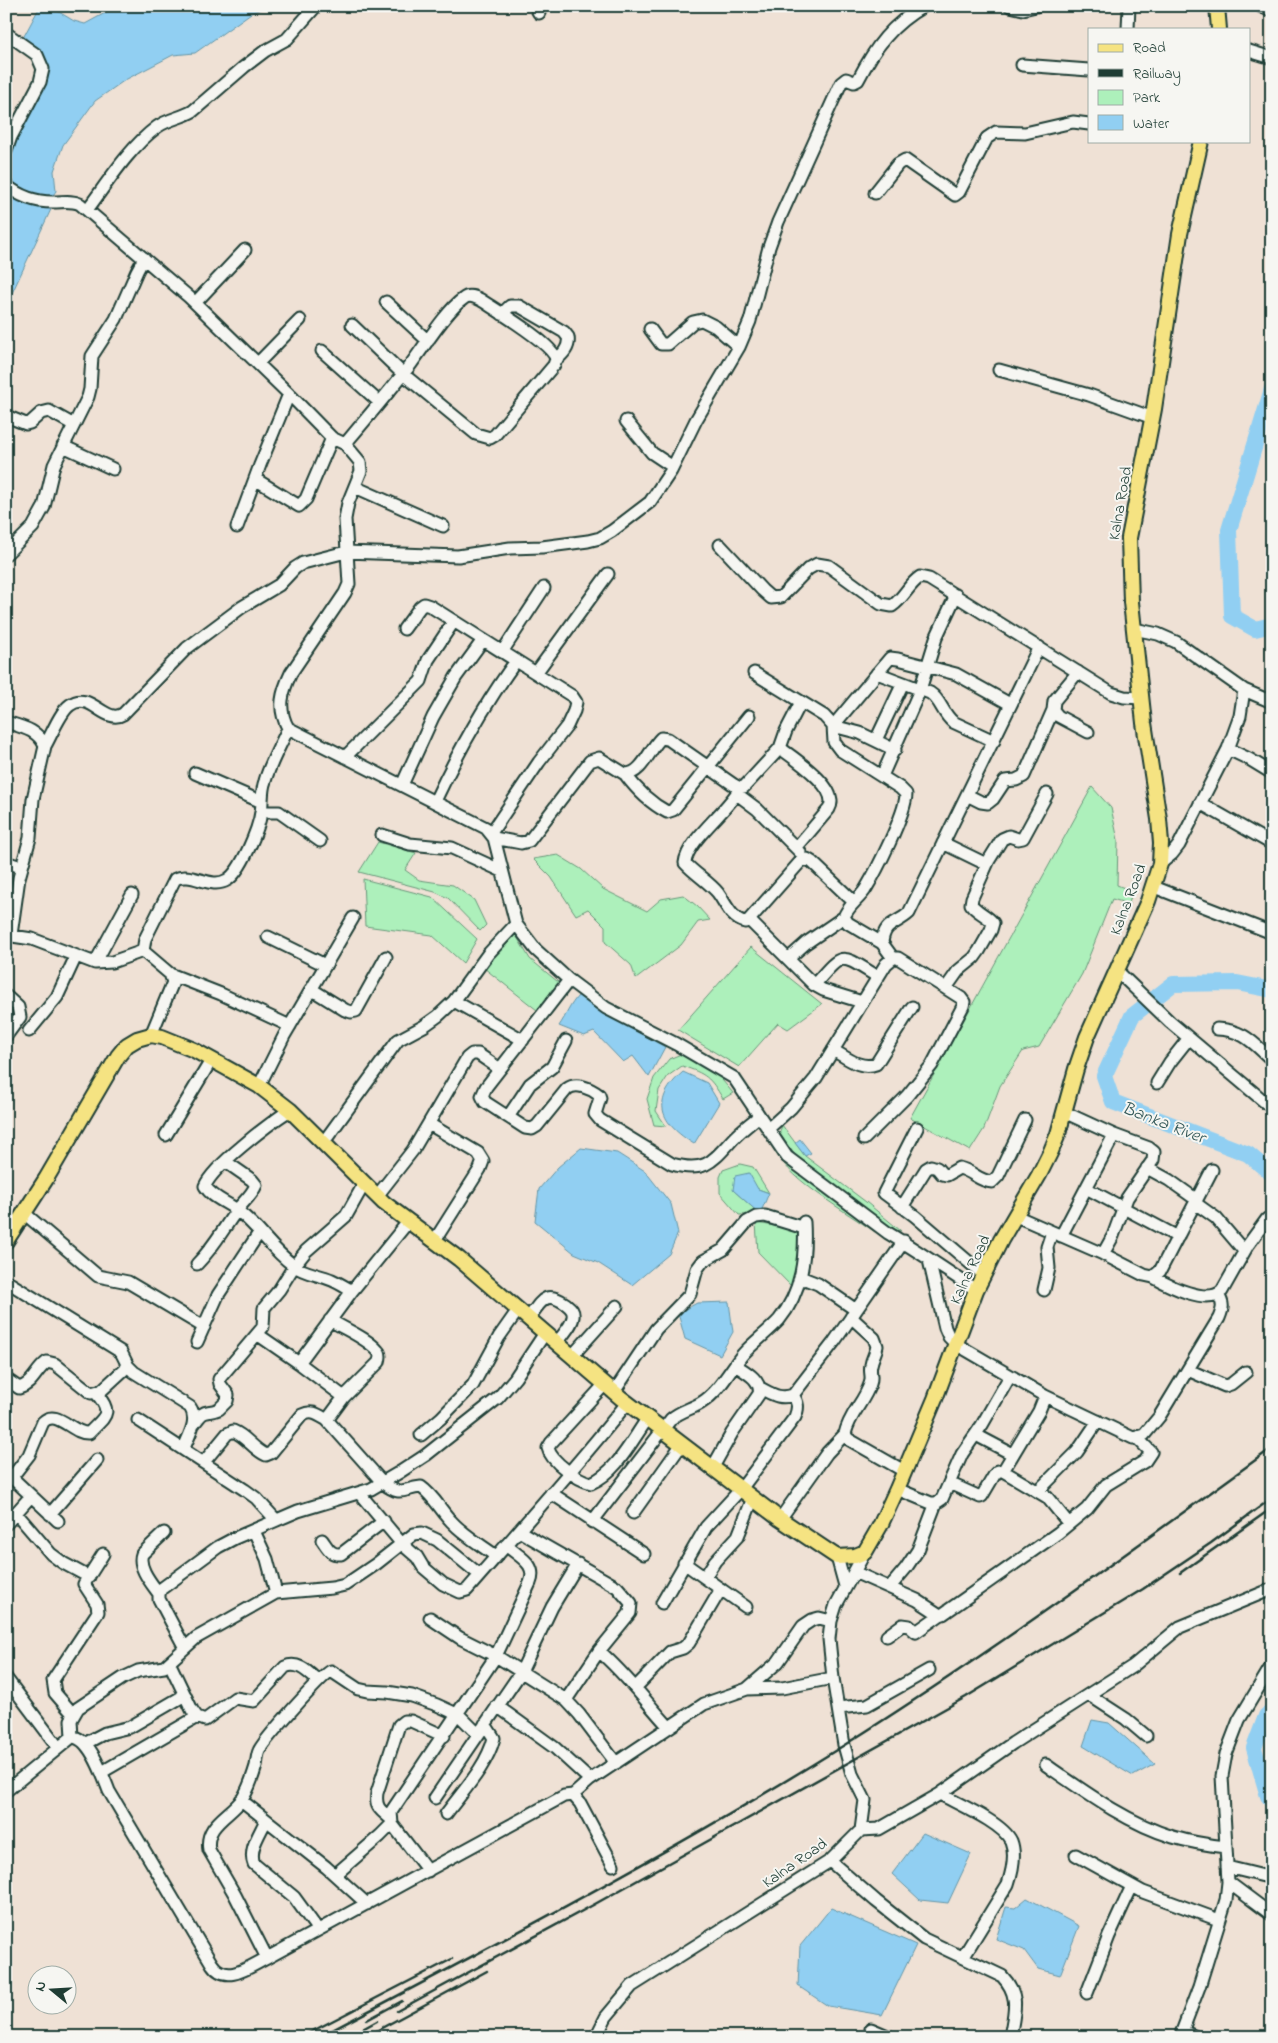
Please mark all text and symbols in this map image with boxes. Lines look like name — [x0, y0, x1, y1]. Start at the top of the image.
legend — [1088, 28, 1250, 142]
text: Road — [1133, 37, 1166, 59]
text: Railway — [1133, 63, 1181, 86]
text: Park — [1133, 87, 1161, 109]
text: Water — [1133, 113, 1169, 135]
street label: Kalna Road — [1103, 465, 1139, 542]
street label: Kalna Road — [1104, 861, 1153, 939]
water label: Banka River — [1118, 1096, 1211, 1152]
street label: Kalna Road — [944, 1231, 997, 1309]
street label: Kalna Road — [758, 1832, 833, 1895]
north arrow — [28, 1966, 78, 2016]
text: N — [30, 1979, 53, 1994]

